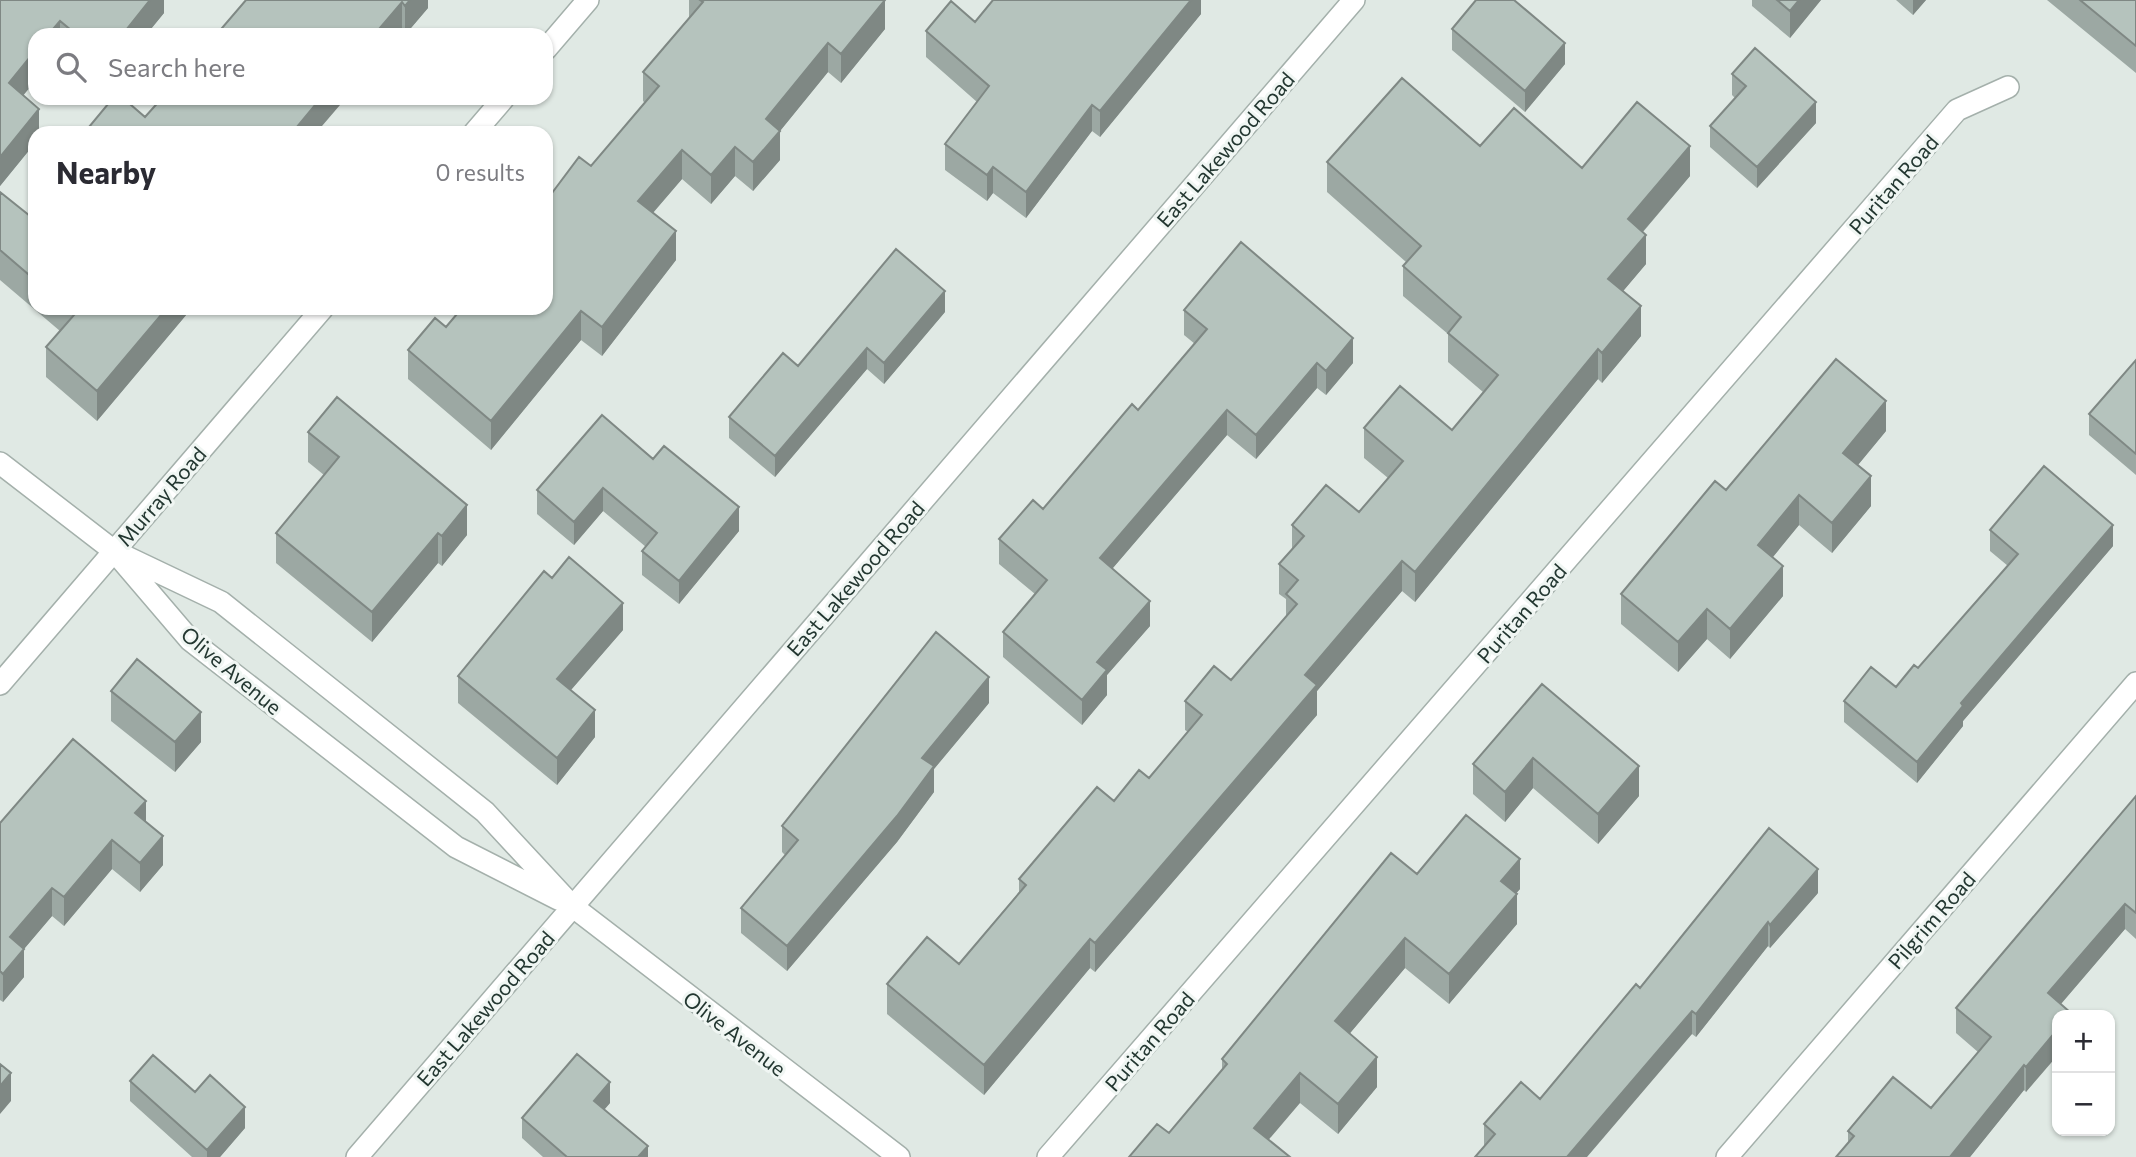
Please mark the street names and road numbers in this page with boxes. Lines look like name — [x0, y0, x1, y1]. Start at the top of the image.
street label: East Lakewood Road — [1151, 66, 1299, 232]
street label: Puritan Road — [1843, 129, 1943, 239]
street label: Murray Road — [111, 441, 211, 551]
street label: East Lakewood Road — [781, 495, 929, 661]
street label: Puritan Road — [1471, 558, 1571, 668]
street label: Olive Avenue — [177, 621, 287, 719]
street label: Pilgrim Road — [1882, 866, 1980, 974]
street label: East Lakewood Road — [411, 925, 559, 1091]
street label: Olive Avenue — [679, 985, 791, 1081]
street label: Puritan Road — [1099, 986, 1199, 1096]

